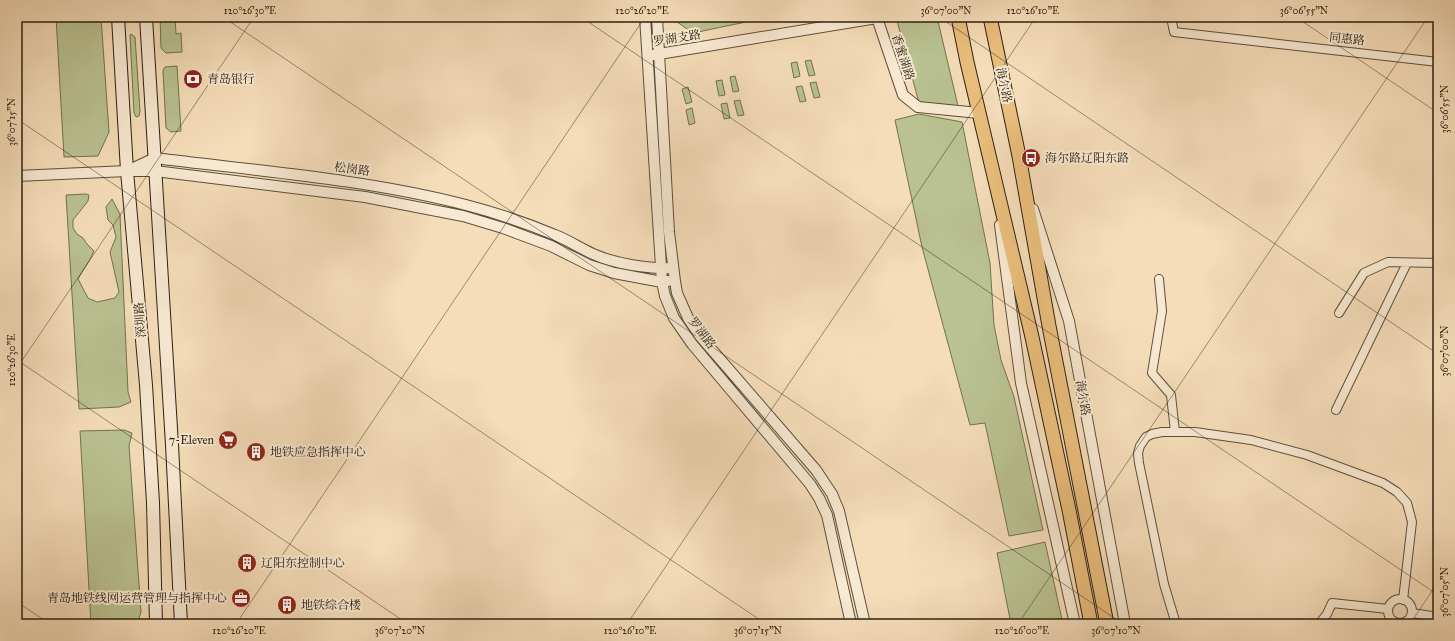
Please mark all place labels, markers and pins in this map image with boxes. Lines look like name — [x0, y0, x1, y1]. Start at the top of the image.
bank icon: 青岛银行 — [182, 68, 204, 90]
place label: 青岛银行 — [207, 72, 255, 86]
bus stop icon: 海尔路辽阳东路 — [1020, 147, 1042, 169]
place label: 海尔路辽阳东路 — [1045, 151, 1129, 165]
supermarket icon: 7-Eleven — [217, 429, 239, 451]
place label: 7-Eleven — [169, 433, 215, 447]
building icon: 地铁应急指挥中心 — [245, 441, 267, 463]
place label: 地铁应急指挥中心 — [270, 445, 366, 459]
building icon: 辽阳东控制中心 — [236, 552, 258, 574]
place label: 辽阳东控制中心 — [261, 556, 345, 570]
office icon: 青岛地铁线网运营管理与指挥中心 — [230, 587, 252, 609]
place label: 青岛地铁线网运营管理与指挥中心 — [47, 591, 227, 605]
building icon: 地铁综合楼 — [276, 594, 298, 616]
place label: 地铁综合楼 — [301, 598, 361, 612]

